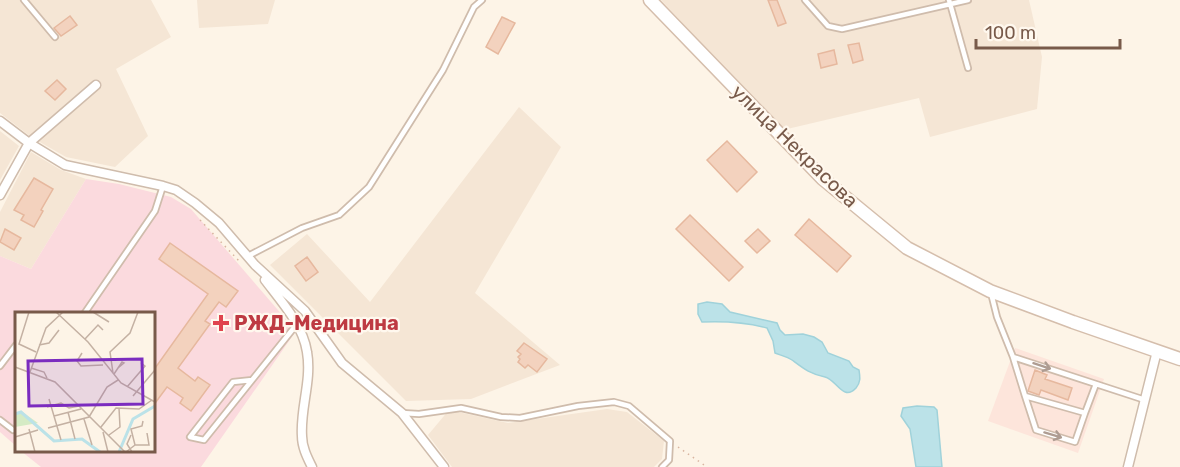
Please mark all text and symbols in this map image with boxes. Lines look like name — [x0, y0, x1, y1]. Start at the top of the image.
scale bar — [976, 12, 1120, 50]
text: 100 m — [985, 22, 1036, 44]
street label: улица Некрасова — [727, 80, 863, 212]
place label: РЖД-Медицина — [234, 311, 399, 335]
inset map — [15, 312, 154, 452]
marker: РЖД-Медицина — [212, 314, 230, 332]
one-way arrow — [1032, 362, 1051, 373]
one-way arrow — [1043, 430, 1062, 441]

